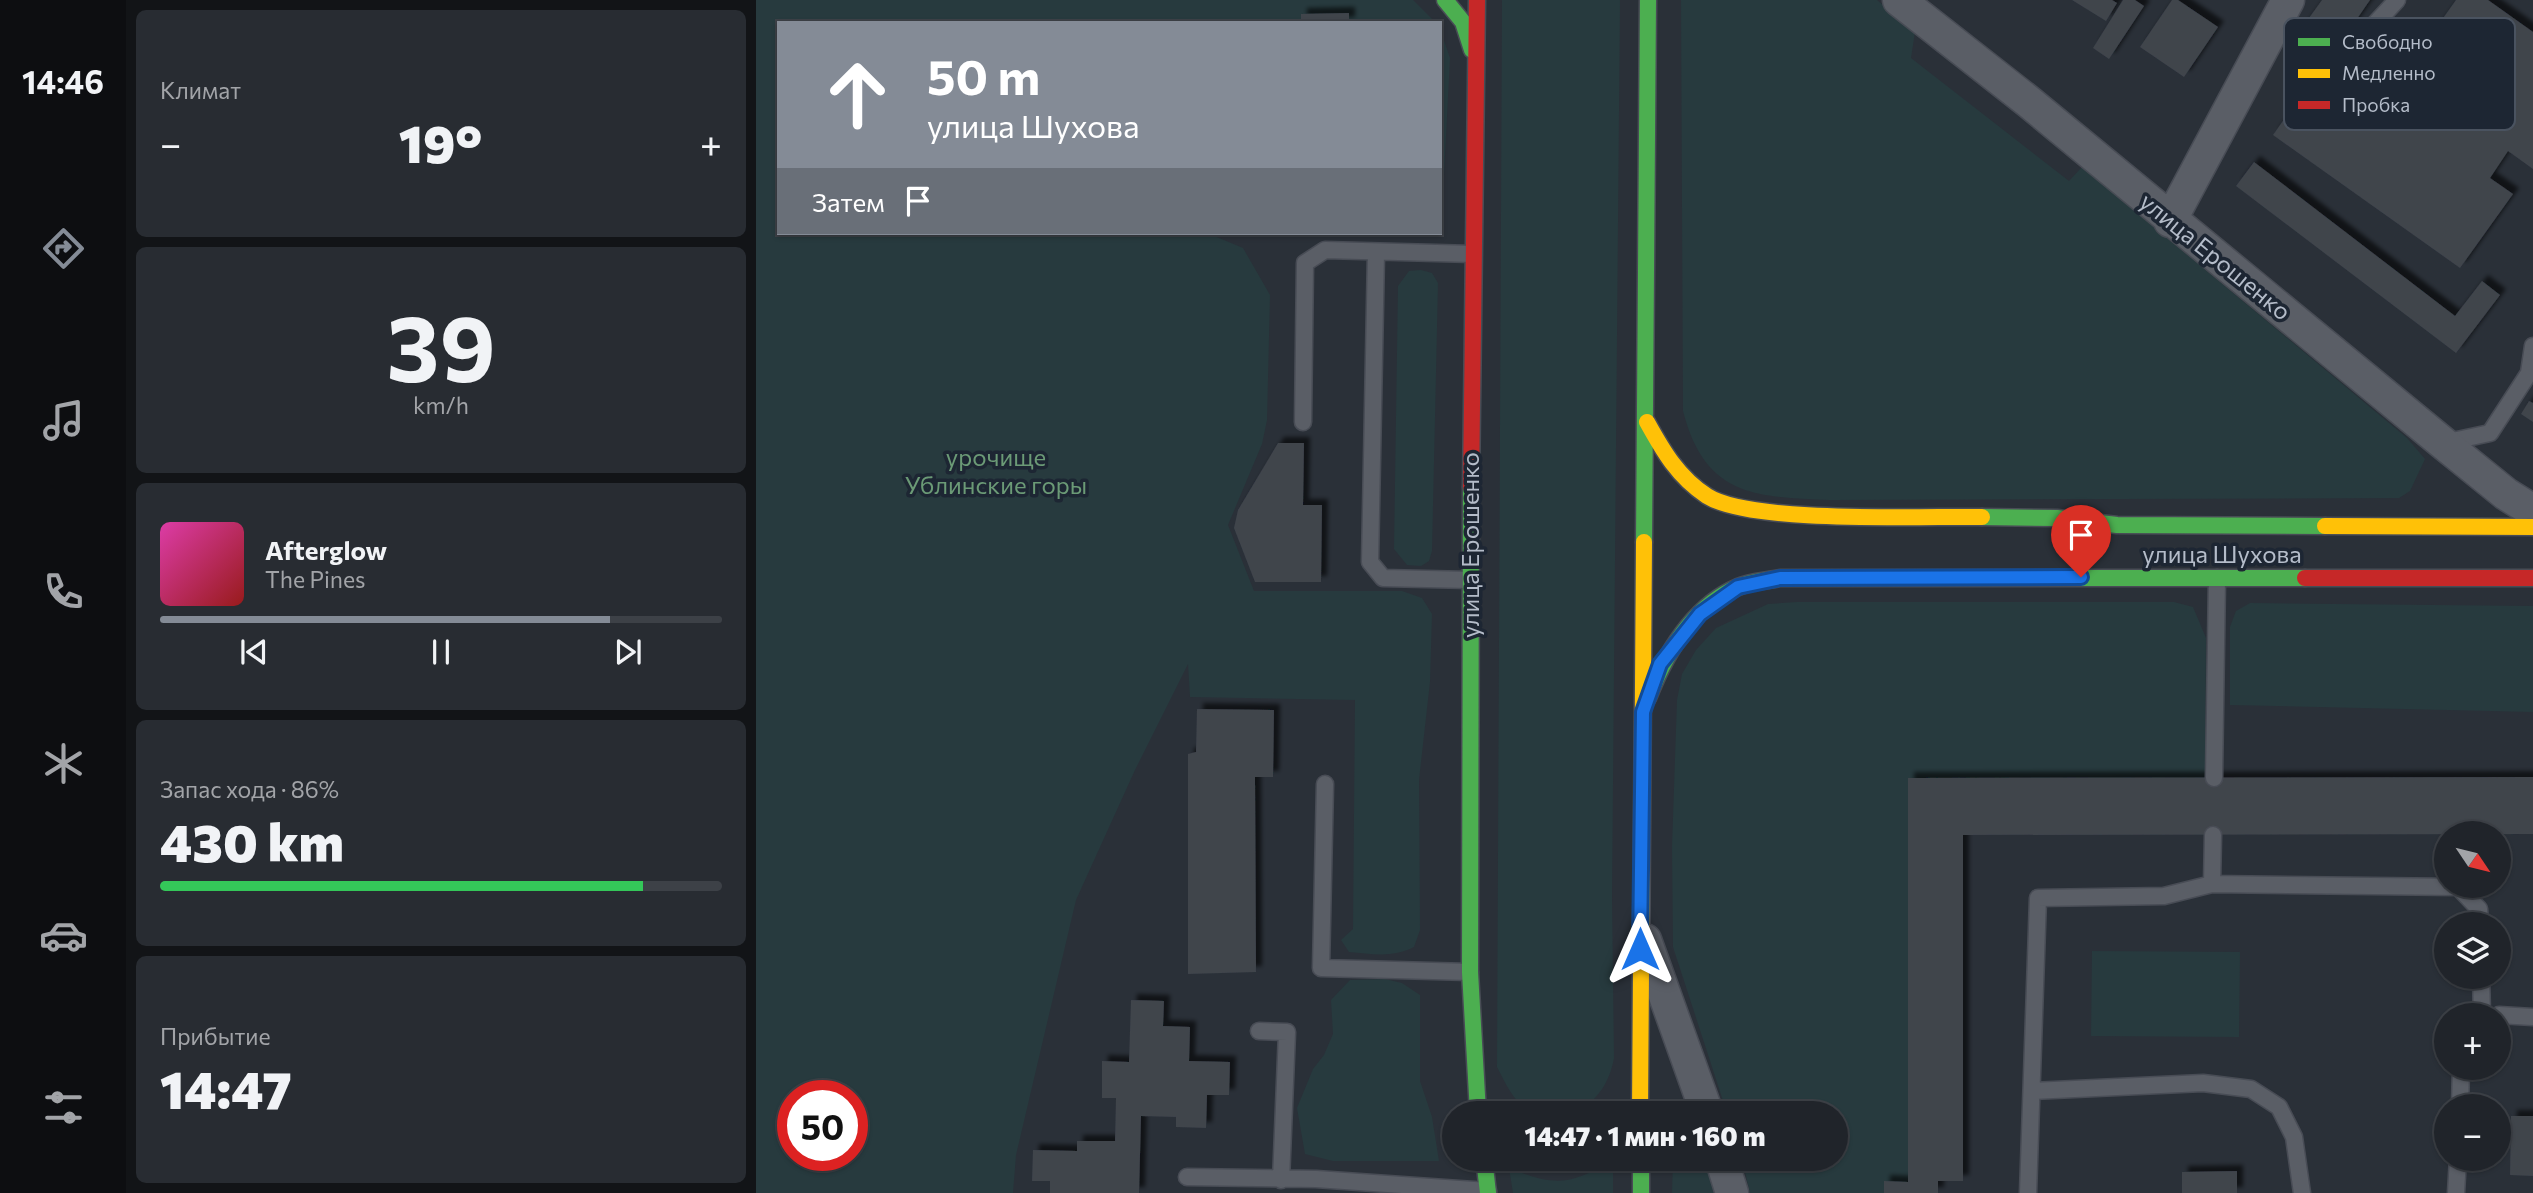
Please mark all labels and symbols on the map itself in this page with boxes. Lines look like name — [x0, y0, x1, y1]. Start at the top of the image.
legend — [2284, 18, 2515, 130]
text: Свободно — [2342, 30, 2432, 53]
text: Медленно — [2342, 61, 2436, 84]
text: Пробка — [2342, 93, 2410, 116]
street label: улица Ерошенко — [2135, 186, 2297, 326]
park label: урочище Ублинские горы — [905, 442, 1087, 499]
street label: улица Ерошенко — [1455, 452, 1484, 638]
pin — [2051, 505, 2111, 577]
street label: улица Шухова — [2142, 539, 2302, 568]
north arrow — [2434, 821, 2511, 898]
position arrow — [1603, 912, 1677, 986]
speed limit sign: 50 — [777, 1080, 868, 1171]

